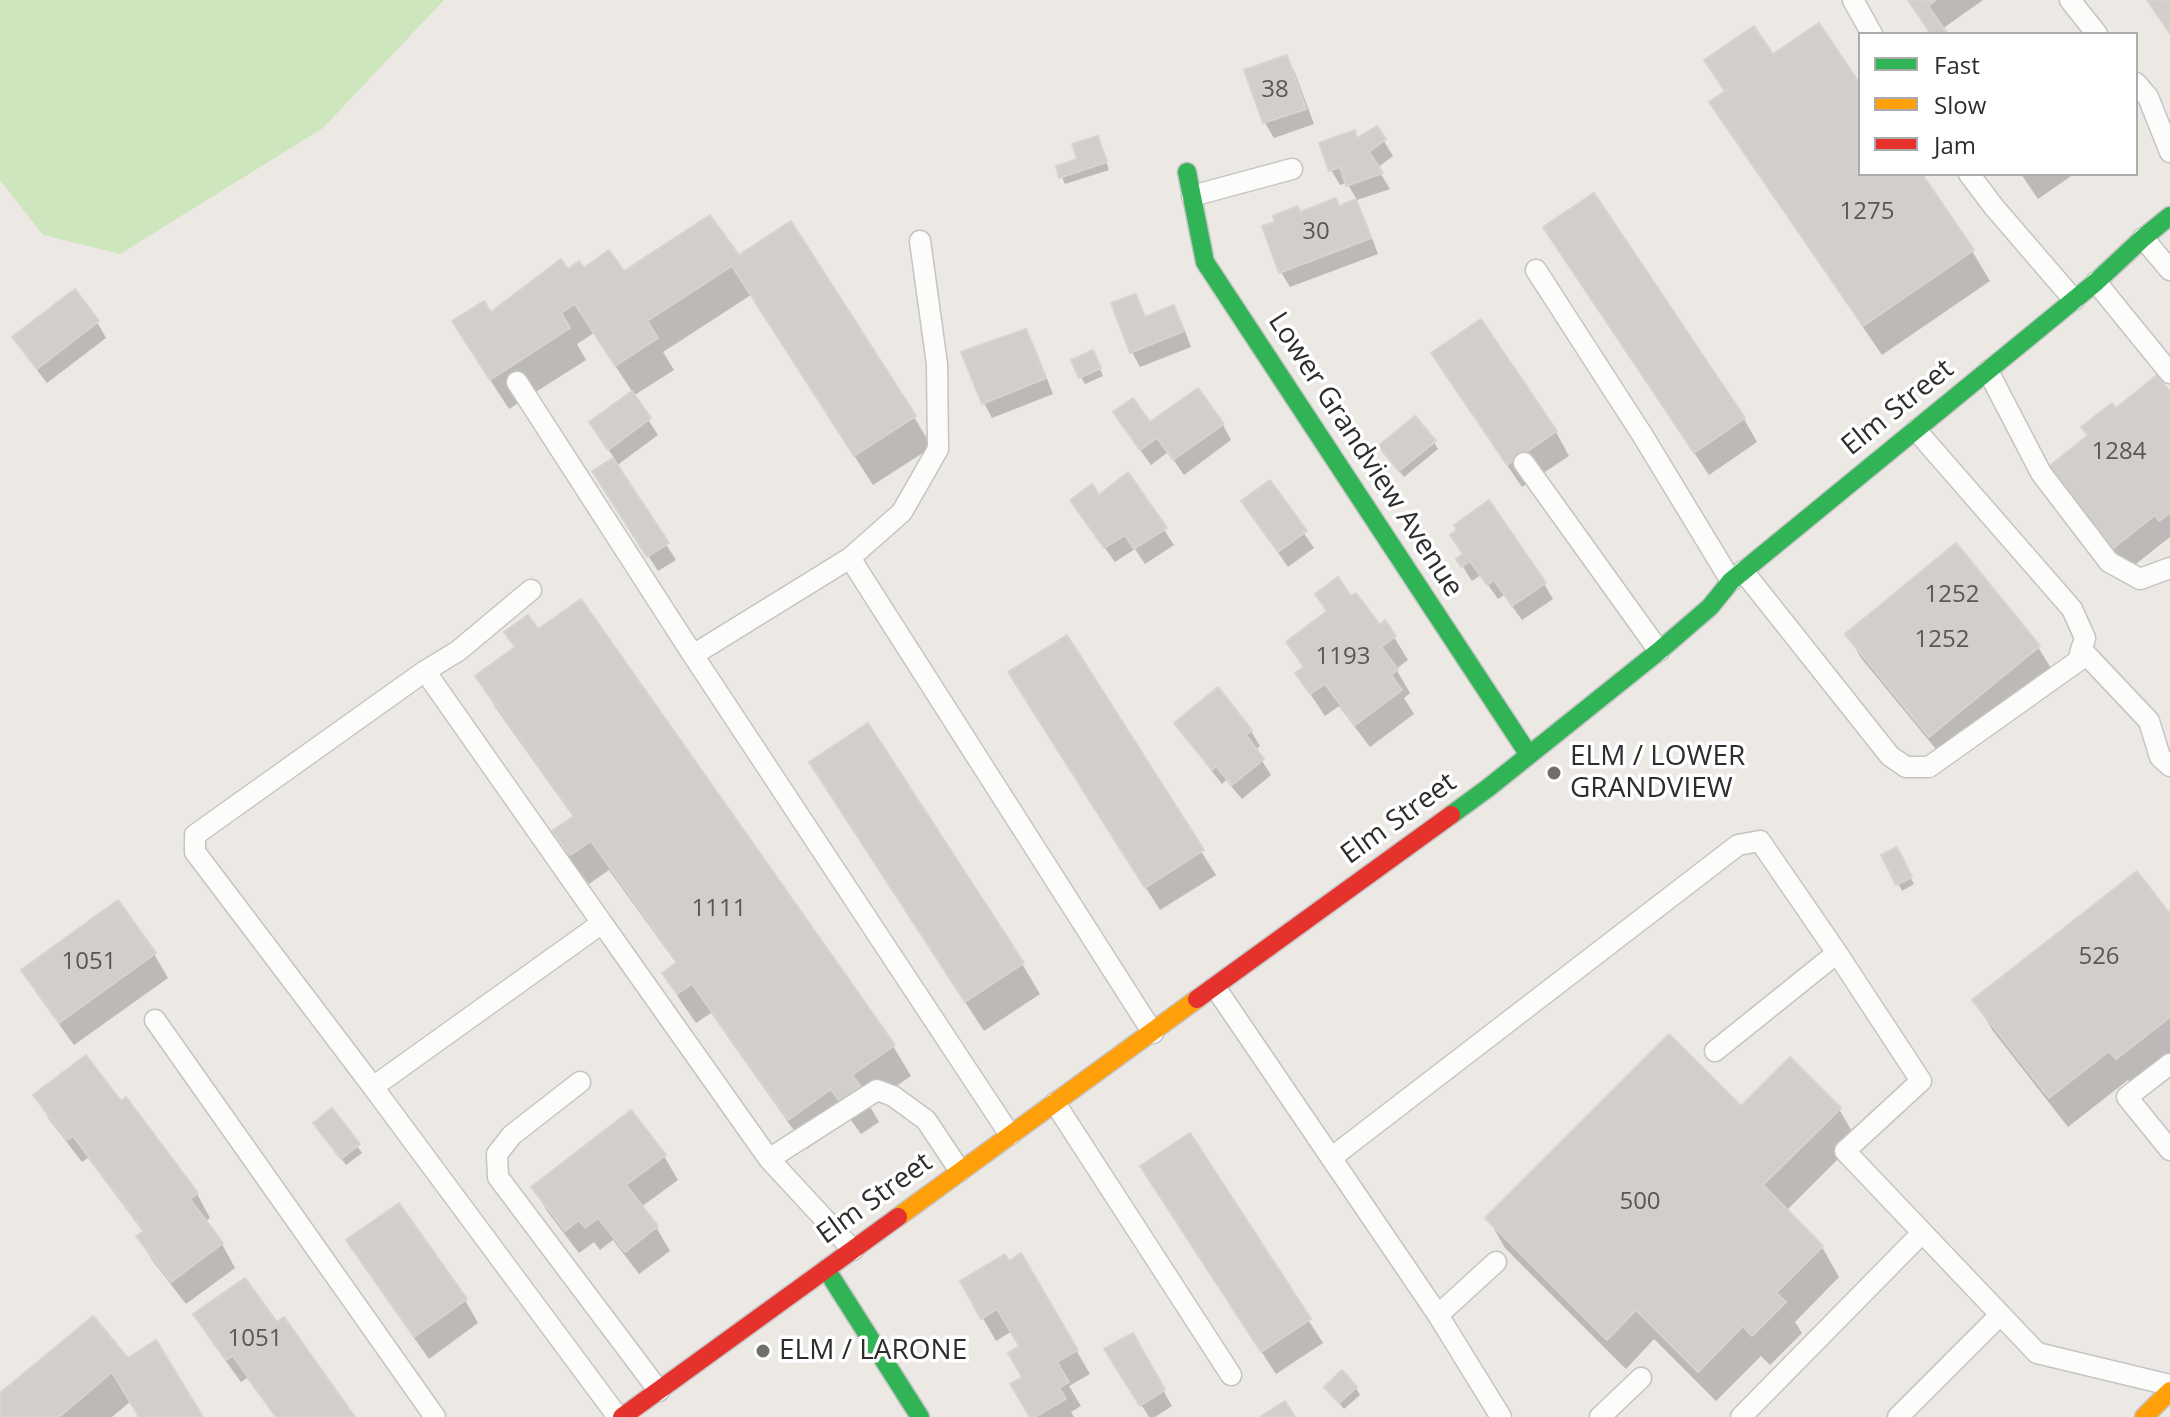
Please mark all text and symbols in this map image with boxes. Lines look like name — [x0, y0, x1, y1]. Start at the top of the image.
legend — [1858, 32, 2138, 176]
text: Fast — [1934, 48, 1980, 81]
house number: 38 — [1261, 76, 1289, 104]
text: Slow — [1934, 88, 1986, 121]
text: Jam — [1934, 128, 1976, 161]
house number: 1275 — [1840, 198, 1894, 226]
house number: 30 — [1302, 218, 1330, 246]
street label: Lower Grandview Avenue — [1260, 306, 1470, 604]
street label: Elm Street — [1835, 353, 1961, 463]
house number: 1284 — [2092, 438, 2146, 466]
house number: 1252 — [1925, 581, 1979, 609]
house number: 1252 — [1915, 626, 1969, 654]
house number: 1193 — [1316, 643, 1370, 671]
place label: ELM / LOWER GRANDVIEW — [1570, 740, 1745, 806]
marker: ELM / LOWER GRANDVIEW — [1545, 764, 1563, 782]
street label: Elm Street — [1335, 766, 1463, 872]
house number: 1111 — [692, 895, 746, 923]
house number: 526 — [2078, 943, 2120, 971]
house number: 1051 — [62, 948, 116, 976]
street label: Elm Street — [811, 1146, 939, 1252]
house number: 500 — [1619, 1188, 1661, 1216]
house number: 1051 — [228, 1325, 282, 1353]
place label: ELM / LARONE — [779, 1334, 967, 1368]
marker: ELM / LARONE — [754, 1342, 772, 1360]

